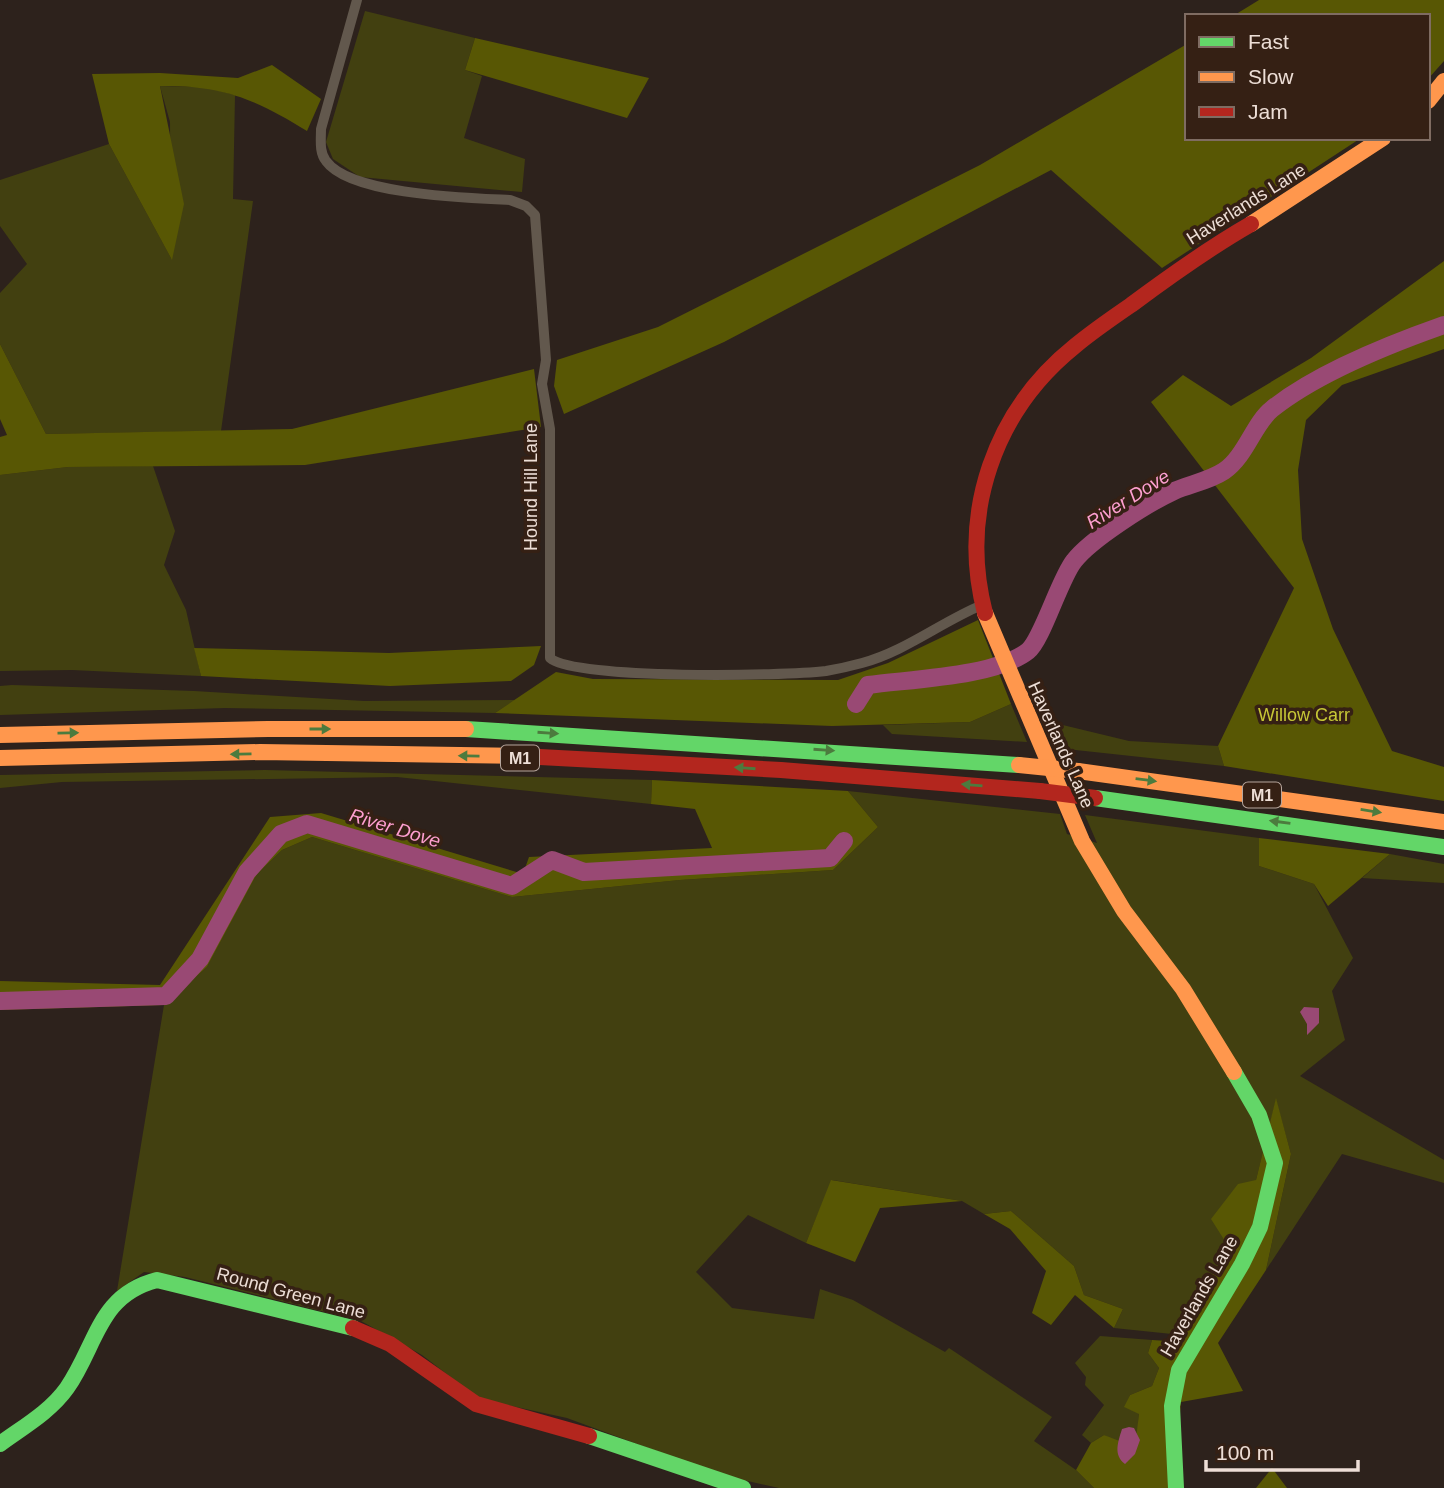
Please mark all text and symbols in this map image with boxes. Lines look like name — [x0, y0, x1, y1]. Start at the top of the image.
legend — [1185, 14, 1430, 140]
text: Fast — [1248, 30, 1289, 53]
text: Slow — [1248, 65, 1294, 88]
text: Jam — [1248, 100, 1288, 123]
street label: Haverlands Lane — [1183, 159, 1309, 249]
street label: Hound Hill Lane — [521, 423, 541, 551]
water label: River Dove — [1083, 465, 1173, 533]
street label: Haverlands Lane — [1024, 679, 1098, 811]
park label: Willow Carr — [1258, 705, 1350, 725]
one-way arrow — [309, 723, 331, 735]
one-way arrow — [57, 728, 79, 739]
one-way arrow — [537, 728, 559, 739]
one-way arrow — [813, 745, 835, 756]
road number: M1 — [501, 746, 539, 771]
one-way arrow — [230, 748, 252, 759]
one-way arrow — [457, 750, 479, 762]
one-way arrow — [734, 762, 756, 773]
one-way arrow — [1135, 774, 1157, 785]
one-way arrow — [961, 779, 983, 790]
road number: M1 — [1243, 782, 1281, 808]
water label: River Dove — [347, 804, 443, 852]
one-way arrow — [1361, 806, 1383, 817]
one-way arrow — [1268, 816, 1290, 827]
street label: Haverlands Lane — [1156, 1232, 1242, 1360]
street label: Round Green Lane — [214, 1264, 368, 1322]
scale bar — [1206, 1428, 1358, 1472]
text: 100 m — [1216, 1441, 1274, 1464]

